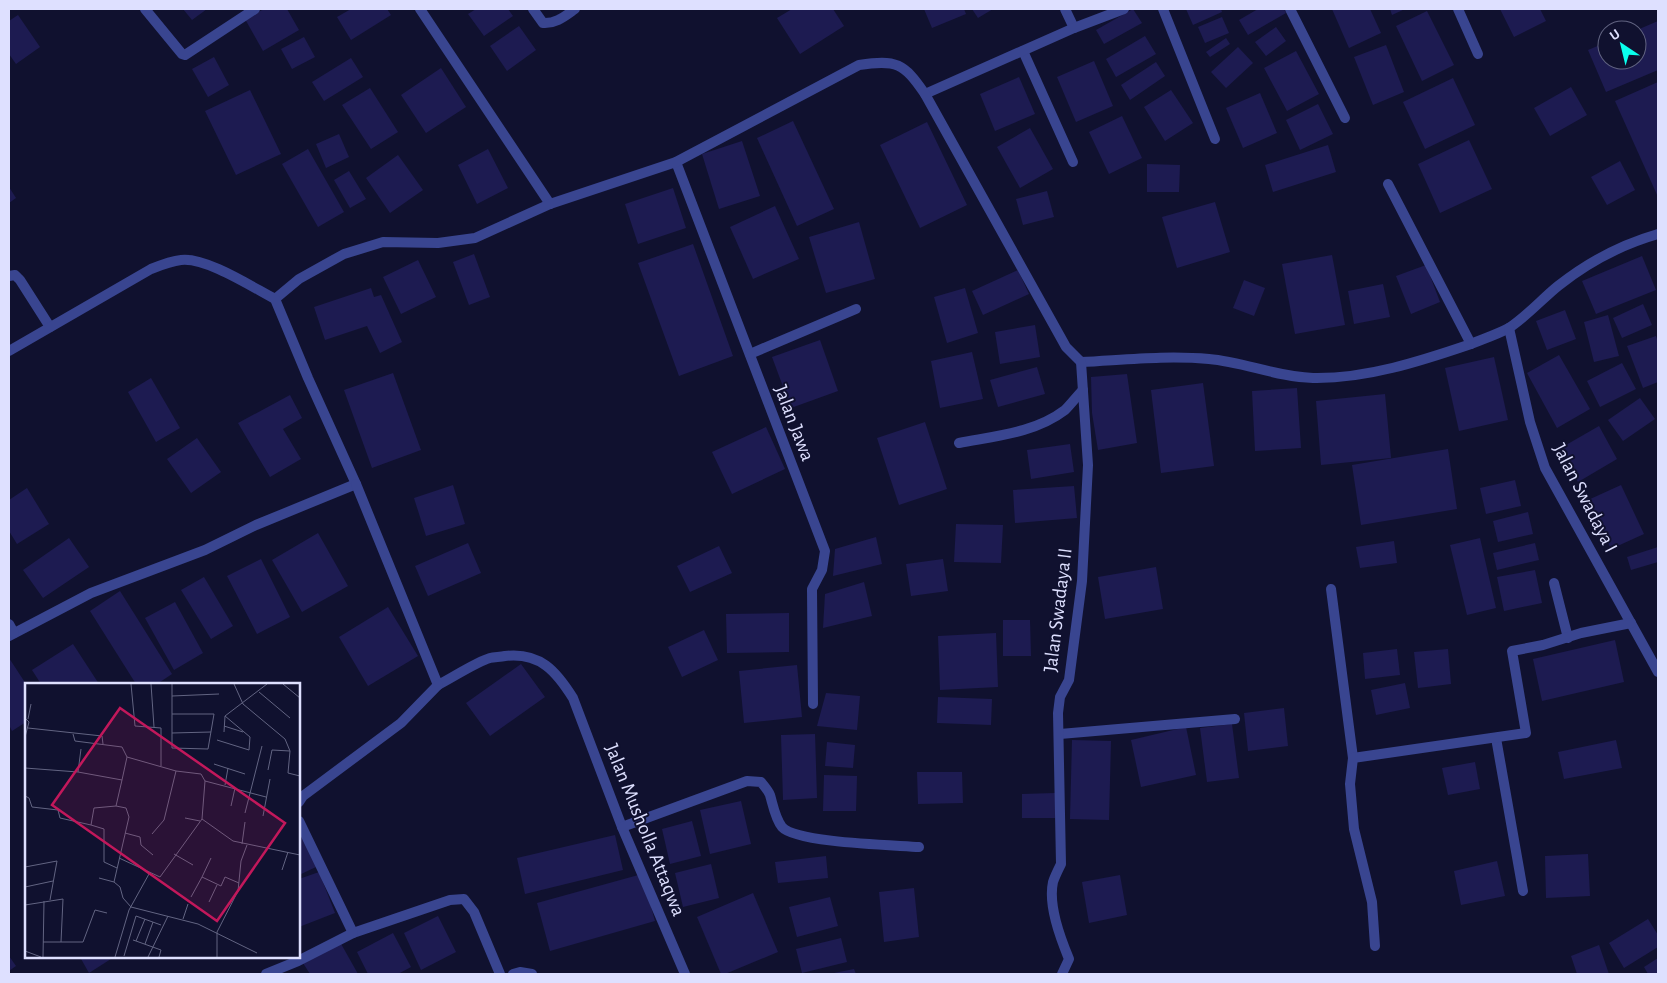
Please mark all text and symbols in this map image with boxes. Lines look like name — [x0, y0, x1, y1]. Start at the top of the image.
north arrow — [1597, 20, 1647, 70]
text: U — [1607, 27, 1623, 43]
street label: Jalan Jawa — [770, 382, 818, 464]
street label: Jalan Swadaya I — [1549, 440, 1621, 556]
street label: Jalan Swadaya II — [1040, 547, 1076, 673]
inset map — [25, 683, 300, 958]
street label: Jalan Musholla Attaqwa — [601, 741, 689, 919]

